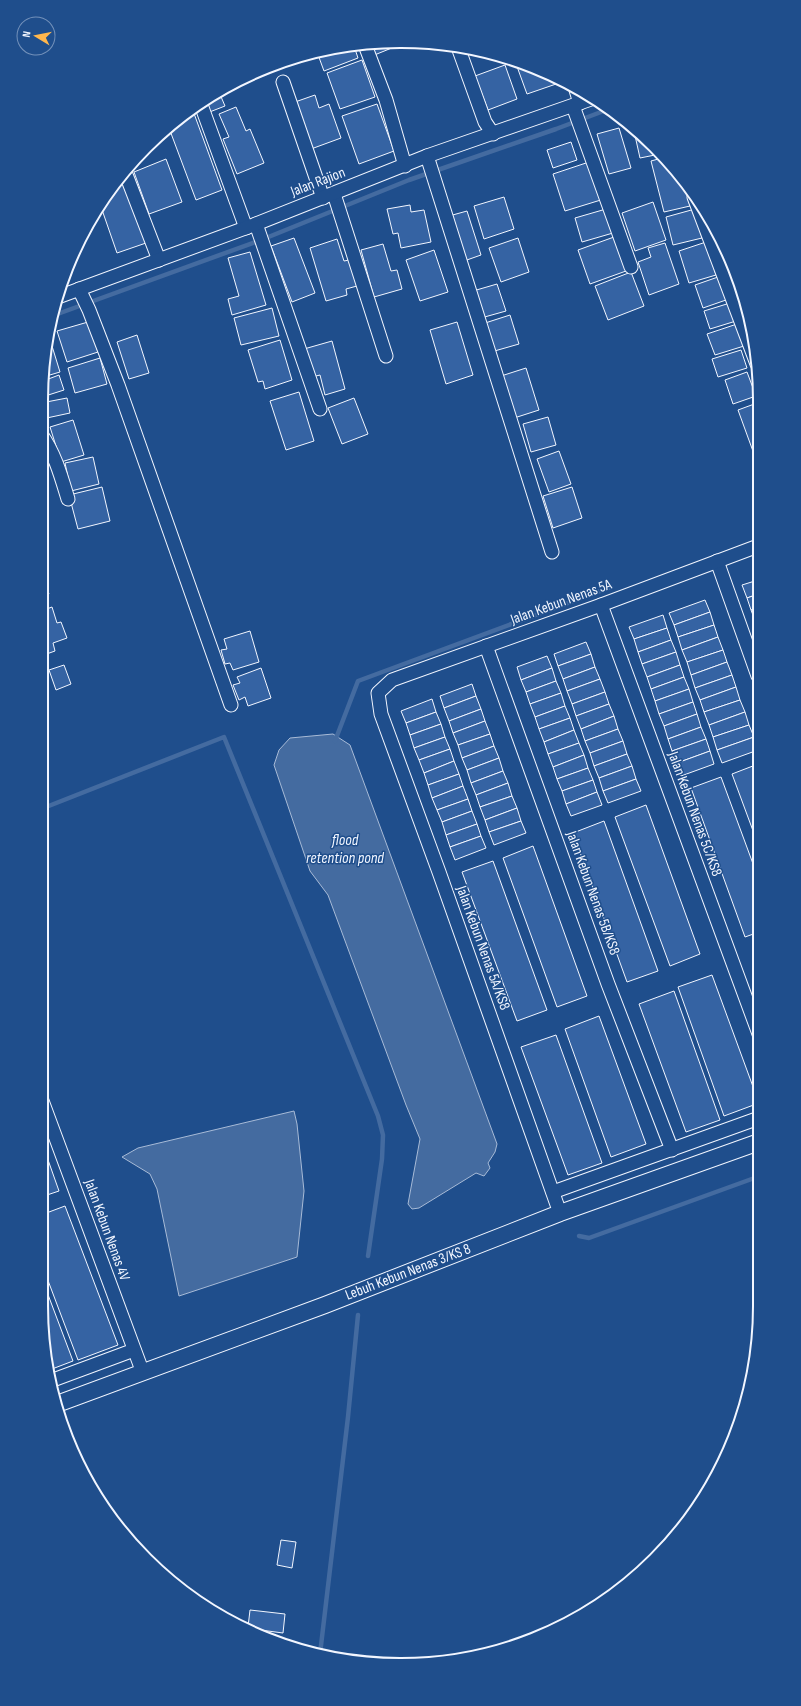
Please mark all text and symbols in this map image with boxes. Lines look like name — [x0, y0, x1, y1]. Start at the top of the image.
north arrow — [16, 16, 56, 56]
text: N — [20, 30, 34, 38]
street label: Jalan Rajion — [287, 163, 348, 201]
street label: Jalan Kebun Nenas 5A — [507, 575, 615, 629]
street label: Jalan Kebun Nenas 5C/KS8 — [663, 748, 726, 879]
street label: Jalan Kebun Nenas 5B/KS8 — [561, 827, 624, 958]
water label: flood retention pond — [306, 831, 384, 868]
street label: Jalan Kebun Nenas 5A/KS8 — [451, 882, 514, 1013]
street label: Jalan Kebun Nenas 4V — [80, 1176, 134, 1284]
street label: Lebuh Kebun Nenas 3/KS 8 — [343, 1239, 473, 1305]

